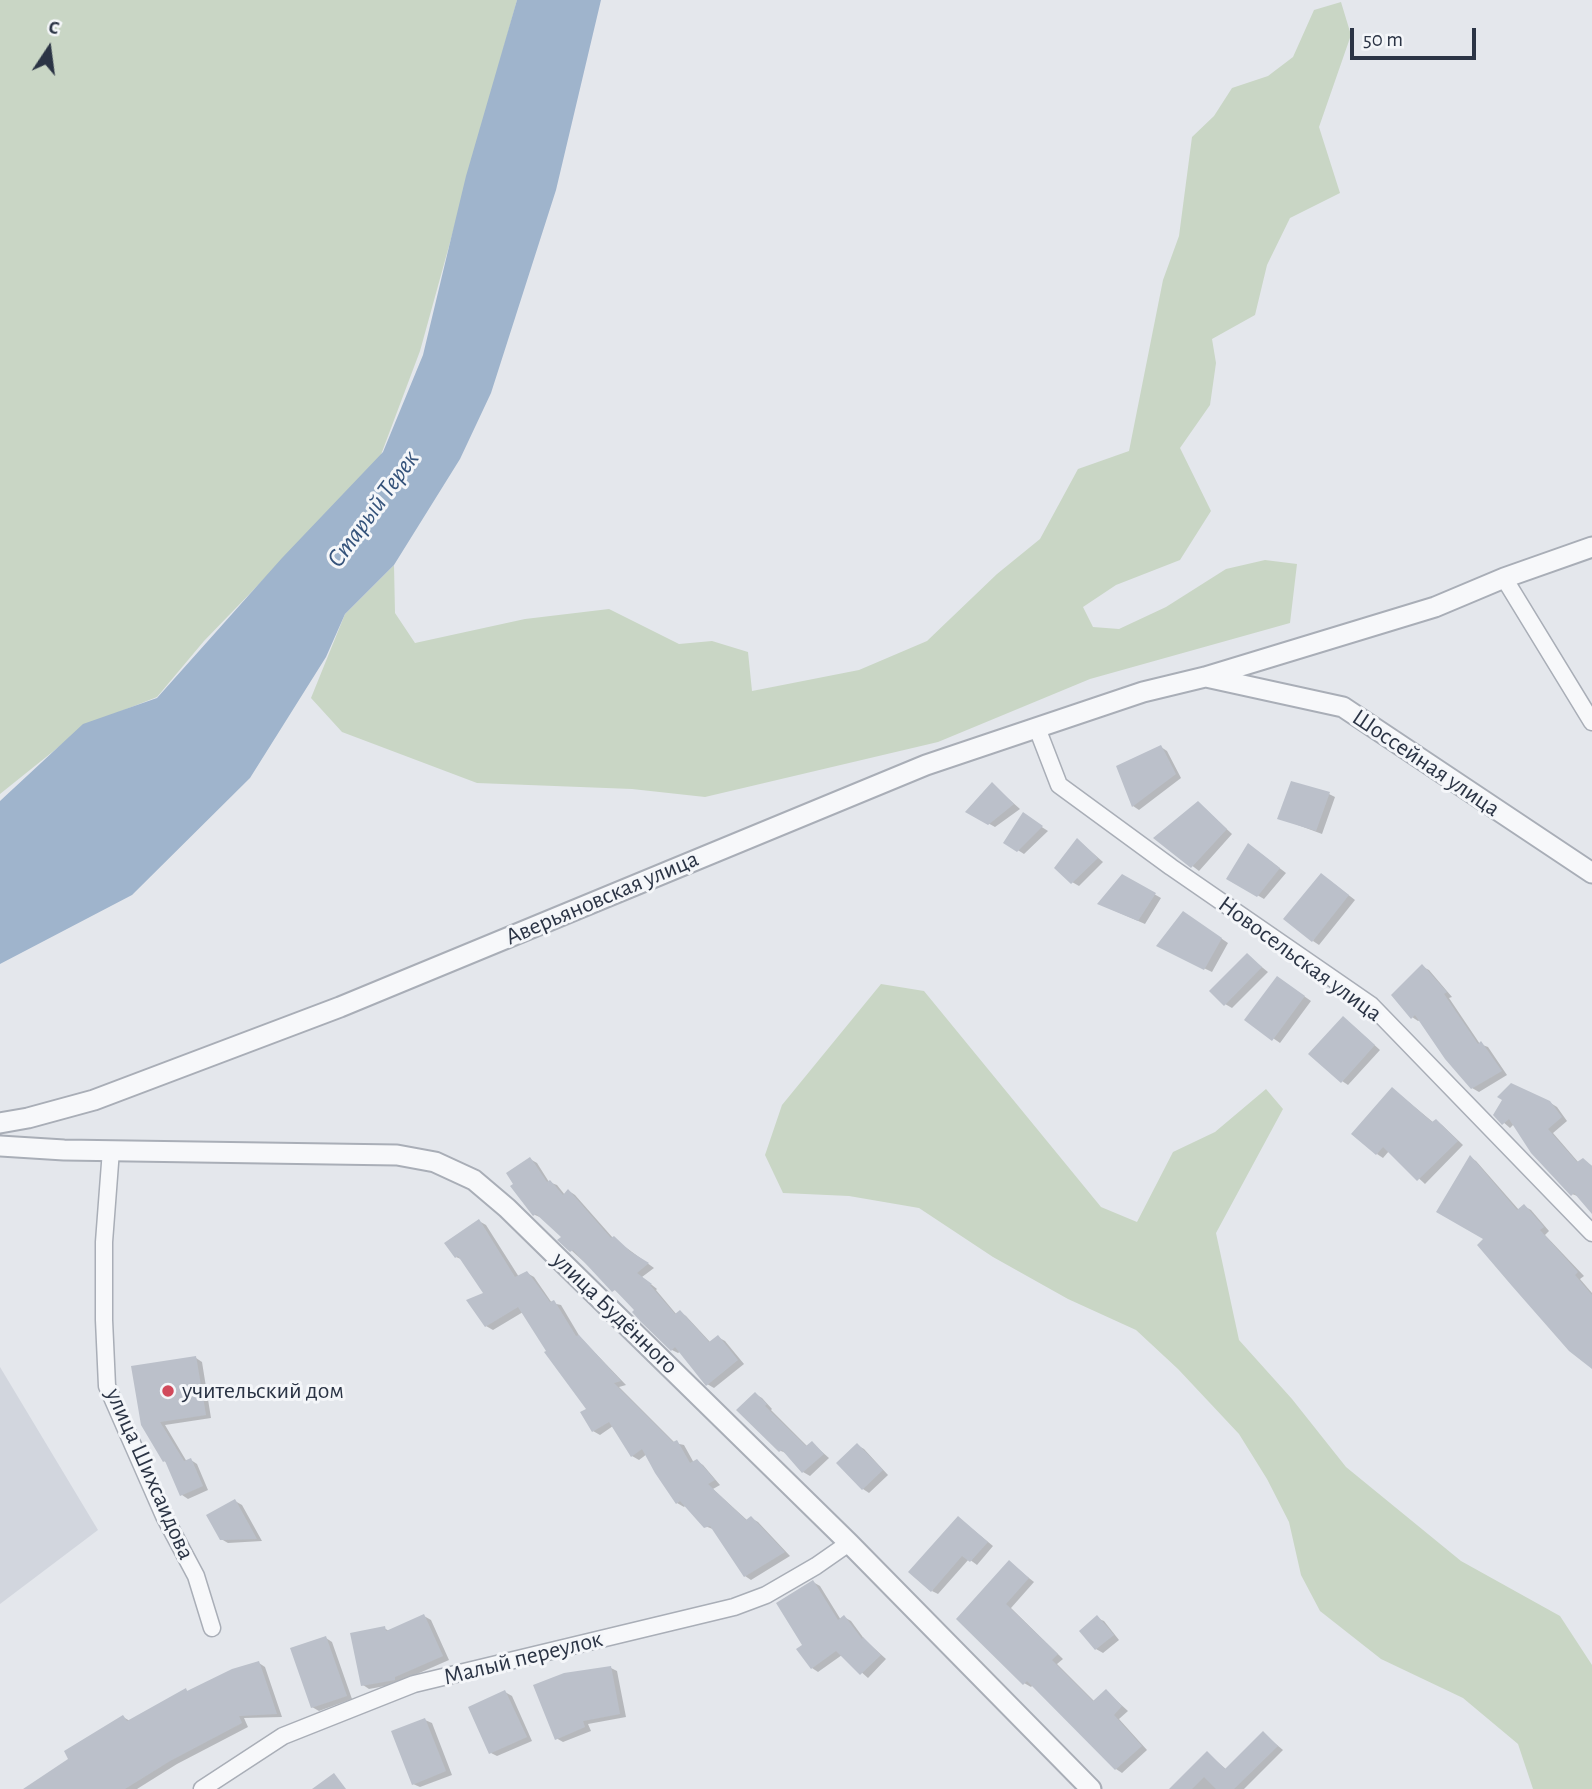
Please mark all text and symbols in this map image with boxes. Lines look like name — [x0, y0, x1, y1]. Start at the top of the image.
north arrow — [14, 14, 84, 84]
scale bar — [1354, 14, 1480, 58]
text: С — [47, 18, 61, 38]
text: 50 m — [1363, 29, 1403, 50]
water label: Старый Терек — [320, 444, 426, 574]
street label: Шоссейная улица — [1347, 703, 1505, 823]
street label: Аверьяновская улица — [501, 844, 703, 952]
street label: Новосельская улица — [1212, 890, 1388, 1028]
street label: улица Будённого — [546, 1246, 684, 1380]
place label: учительский дом — [182, 1377, 344, 1405]
marker: учительский дом — [160, 1383, 176, 1399]
street label: улица Шихсаидова — [99, 1384, 201, 1564]
street label: Малый переулок — [441, 1624, 605, 1692]

